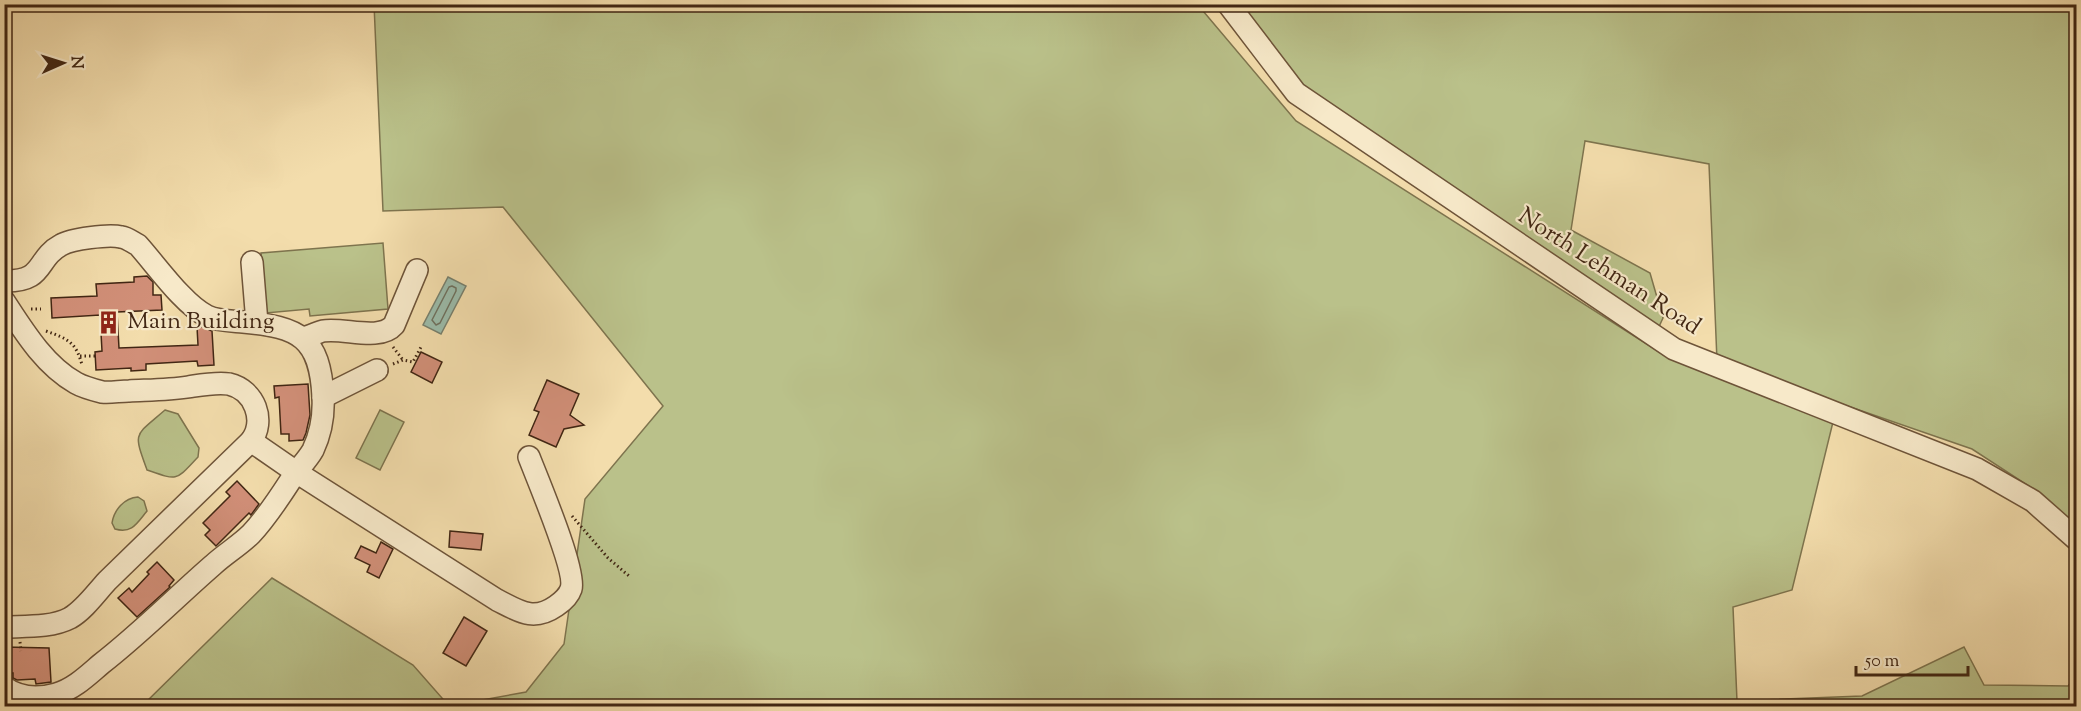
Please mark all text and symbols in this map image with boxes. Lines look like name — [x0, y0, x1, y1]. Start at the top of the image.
north arrow — [33, 33, 93, 93]
text: N — [64, 55, 87, 70]
street label: North Lehman Road — [1511, 200, 1708, 344]
place label: Main Building — [127, 305, 275, 339]
building icon: Main Building — [96, 309, 122, 335]
scale bar — [1856, 639, 1968, 677]
text: 50 m — [1864, 649, 1900, 675]

